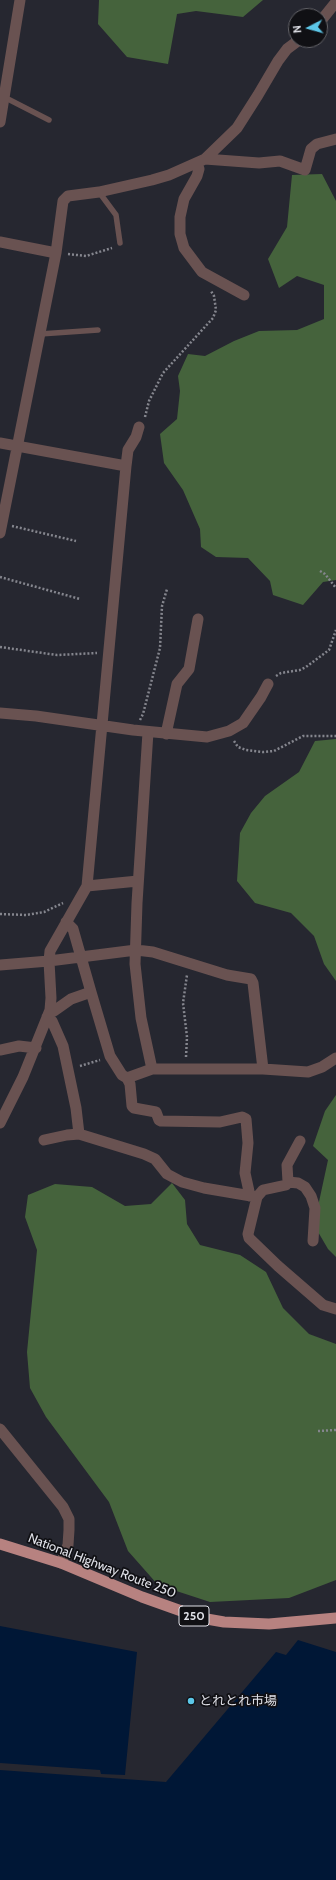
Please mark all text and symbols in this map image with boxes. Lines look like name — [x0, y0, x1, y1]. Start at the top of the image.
north arrow — [288, 8, 328, 48]
text: N — [290, 25, 304, 34]
street label: National Highway Route 250 — [26, 1531, 178, 1601]
road number: 250 — [179, 1606, 209, 1626]
place label: とれとれ市場 — [199, 1693, 277, 1709]
marker: とれとれ市場 — [186, 1696, 196, 1706]

